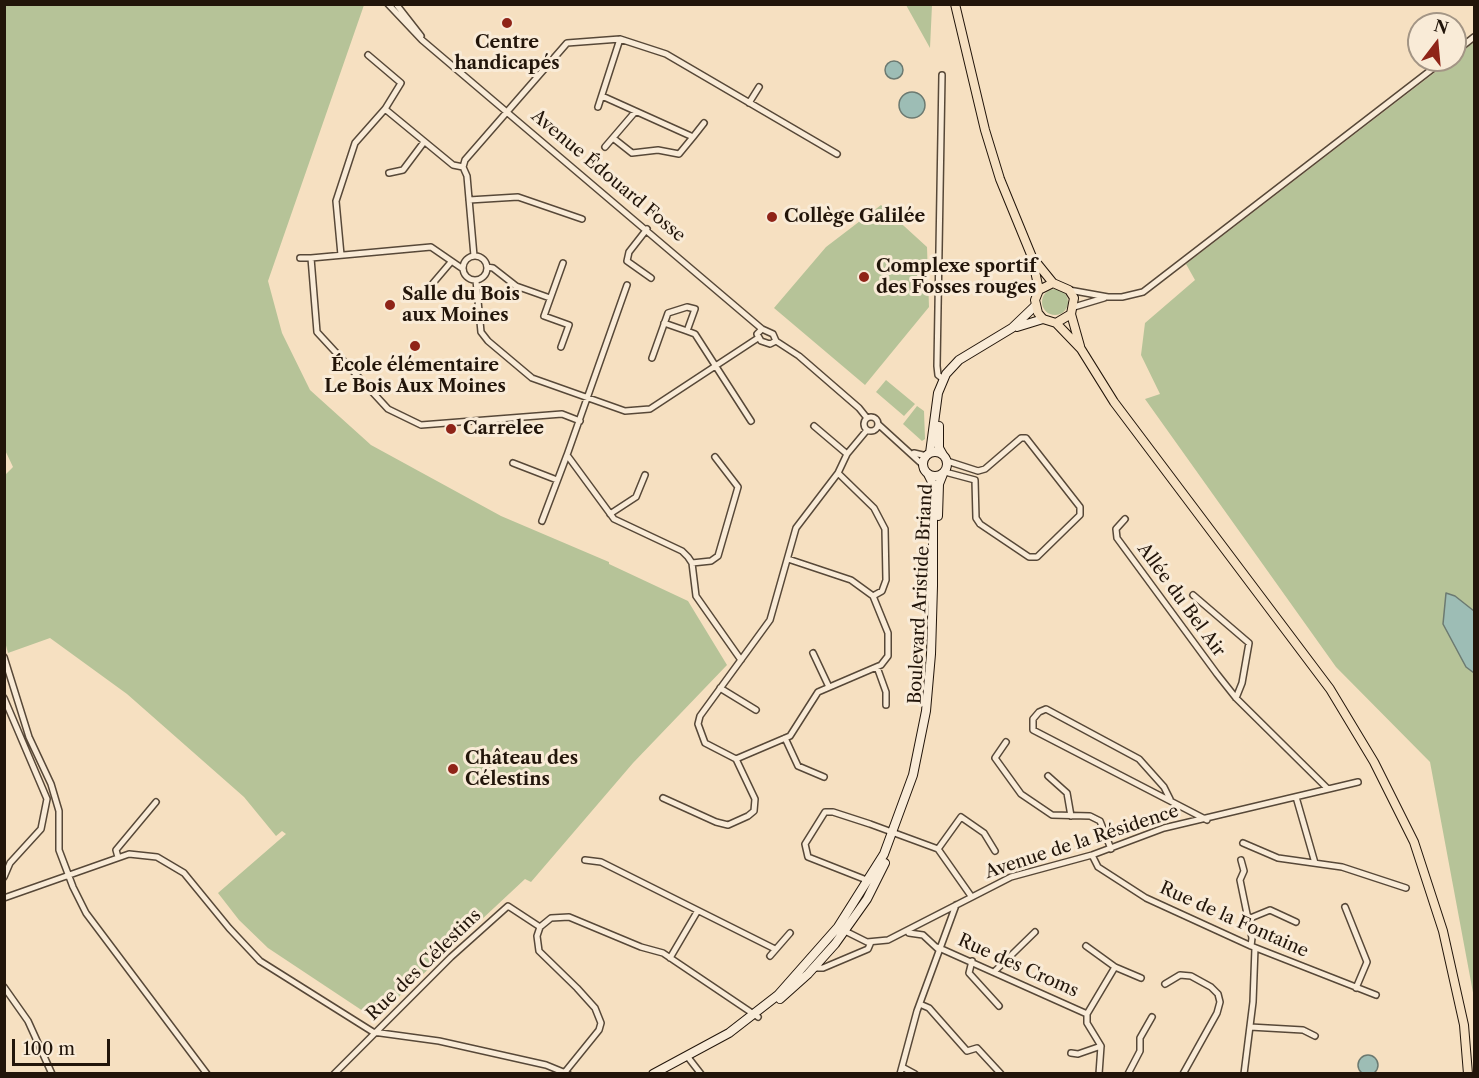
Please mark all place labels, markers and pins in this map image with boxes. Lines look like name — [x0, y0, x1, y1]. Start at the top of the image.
marker: Centre handicapés — [500, 16, 514, 30]
place label: Centre handicapés — [454, 32, 560, 74]
place label: Collège Galilée — [784, 206, 925, 228]
marker: Collège Galilée — [765, 210, 779, 224]
place label: Complexe sportif des Fosses rouges — [876, 256, 1037, 298]
marker: Complexe sportif des Fosses rouges — [857, 270, 871, 284]
place label: Salle du Bois aux Moines — [402, 284, 520, 326]
marker: Salle du Bois aux Moines — [383, 298, 397, 312]
marker: École élémentaire Le Bois Aux Moines — [408, 339, 422, 353]
place label: École élémentaire Le Bois Aux Moines — [324, 355, 506, 398]
place label: Carrelee — [463, 418, 544, 440]
marker: Carrelee — [444, 422, 458, 436]
place label: Château des Célestins — [465, 748, 578, 790]
marker: Château des Célestins — [446, 762, 460, 776]

